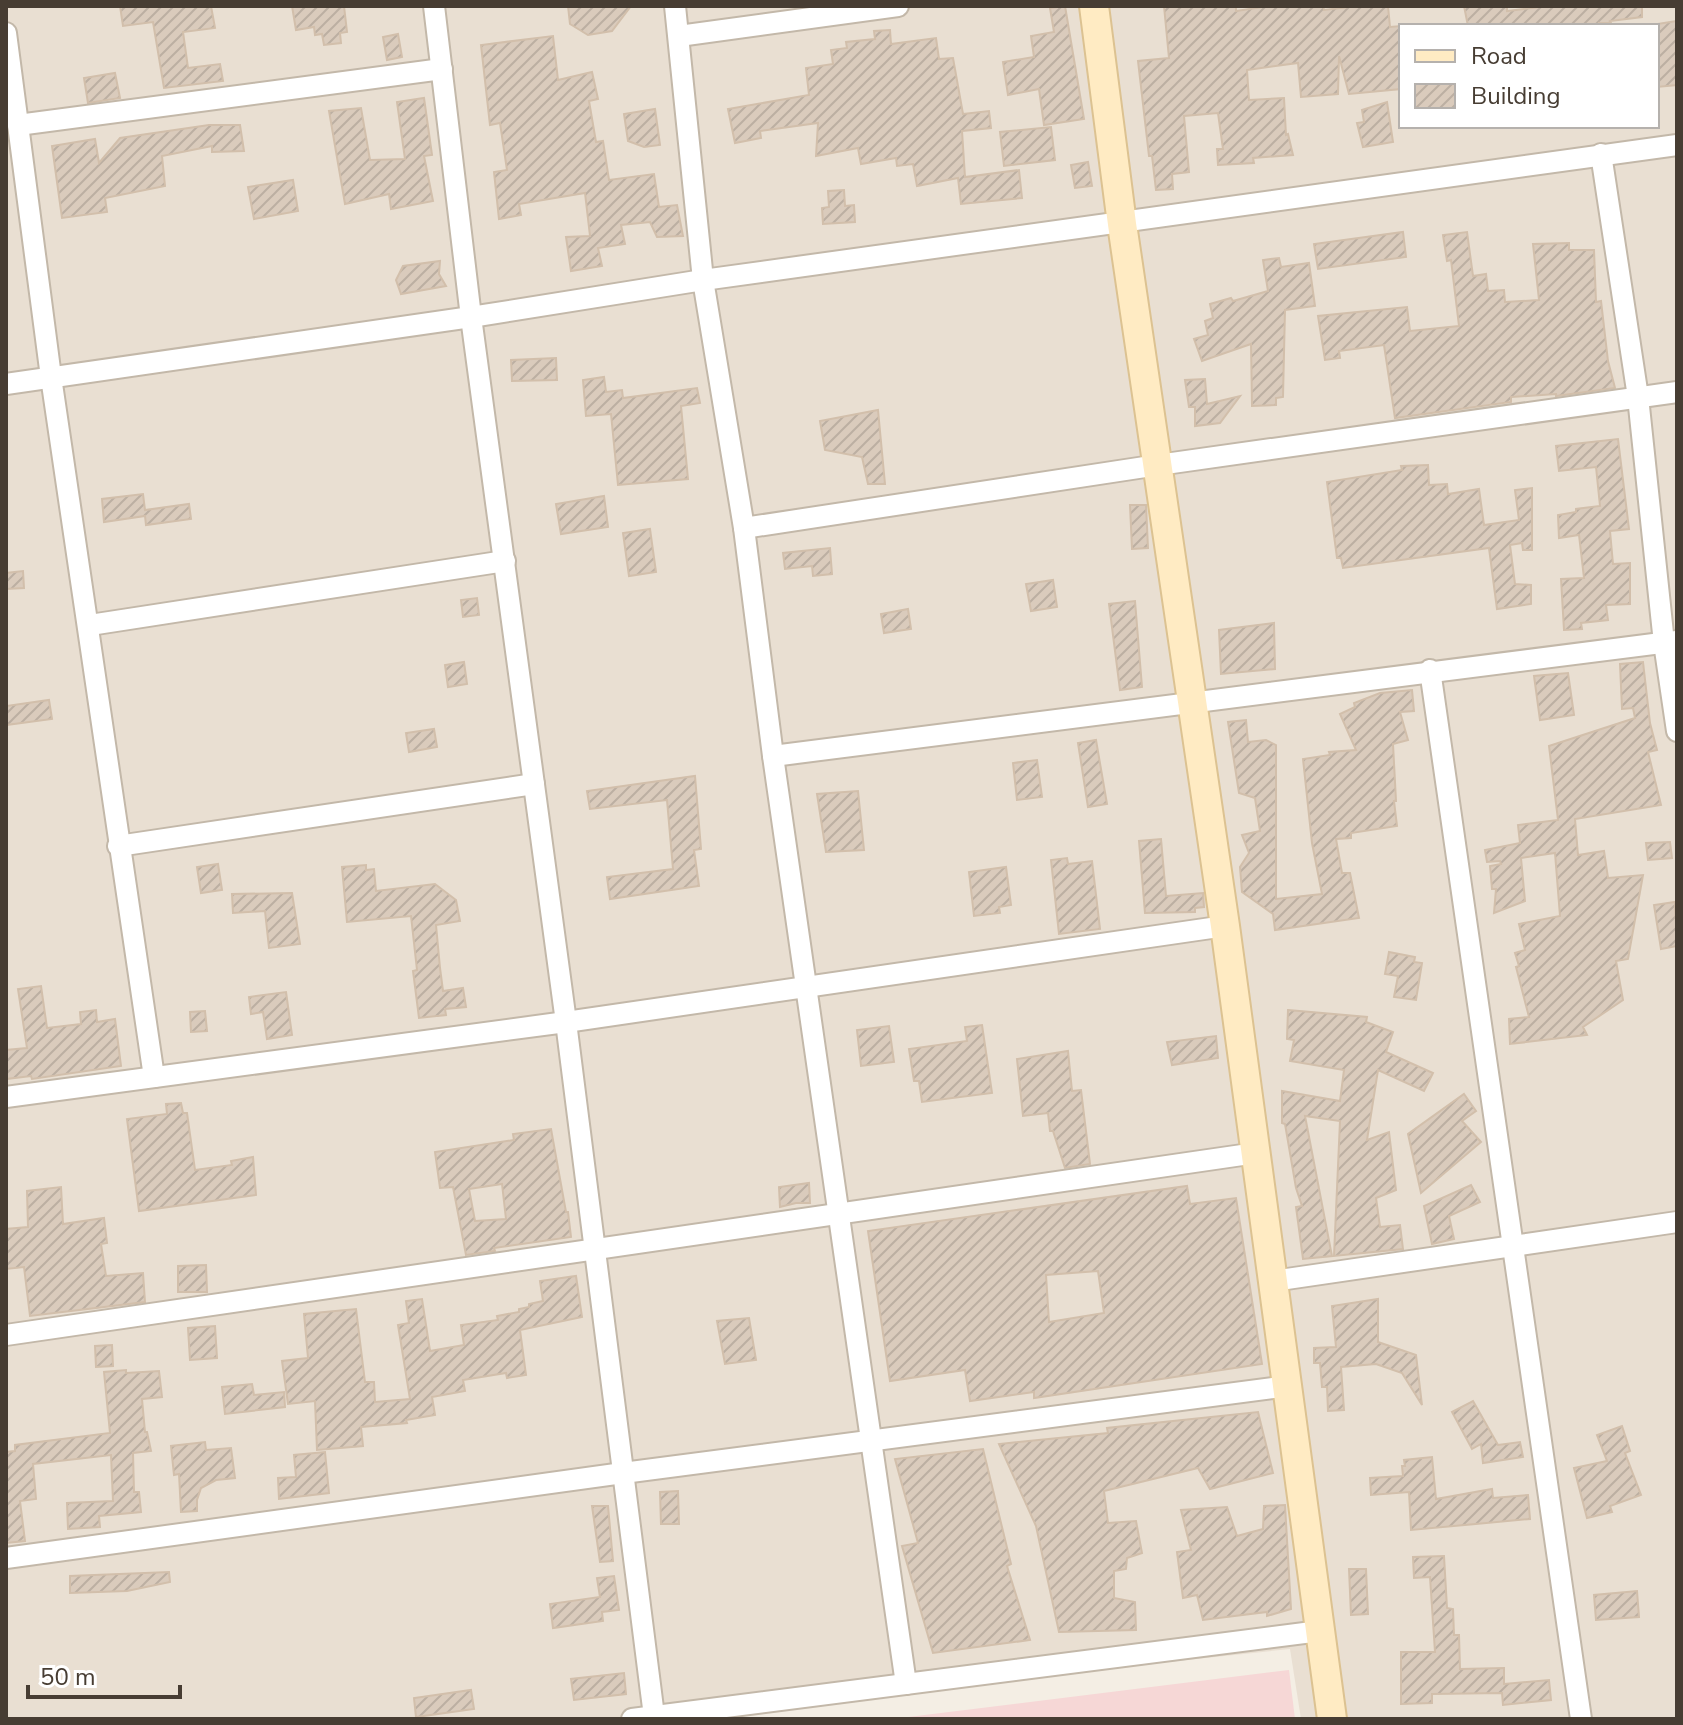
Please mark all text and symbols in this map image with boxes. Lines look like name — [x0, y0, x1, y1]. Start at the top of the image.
legend — [1399, 24, 1659, 128]
text: Road — [1471, 40, 1527, 72]
text: Building — [1471, 80, 1561, 112]
scale bar — [28, 1649, 180, 1699]
text: 50 m — [40, 1661, 96, 1693]

